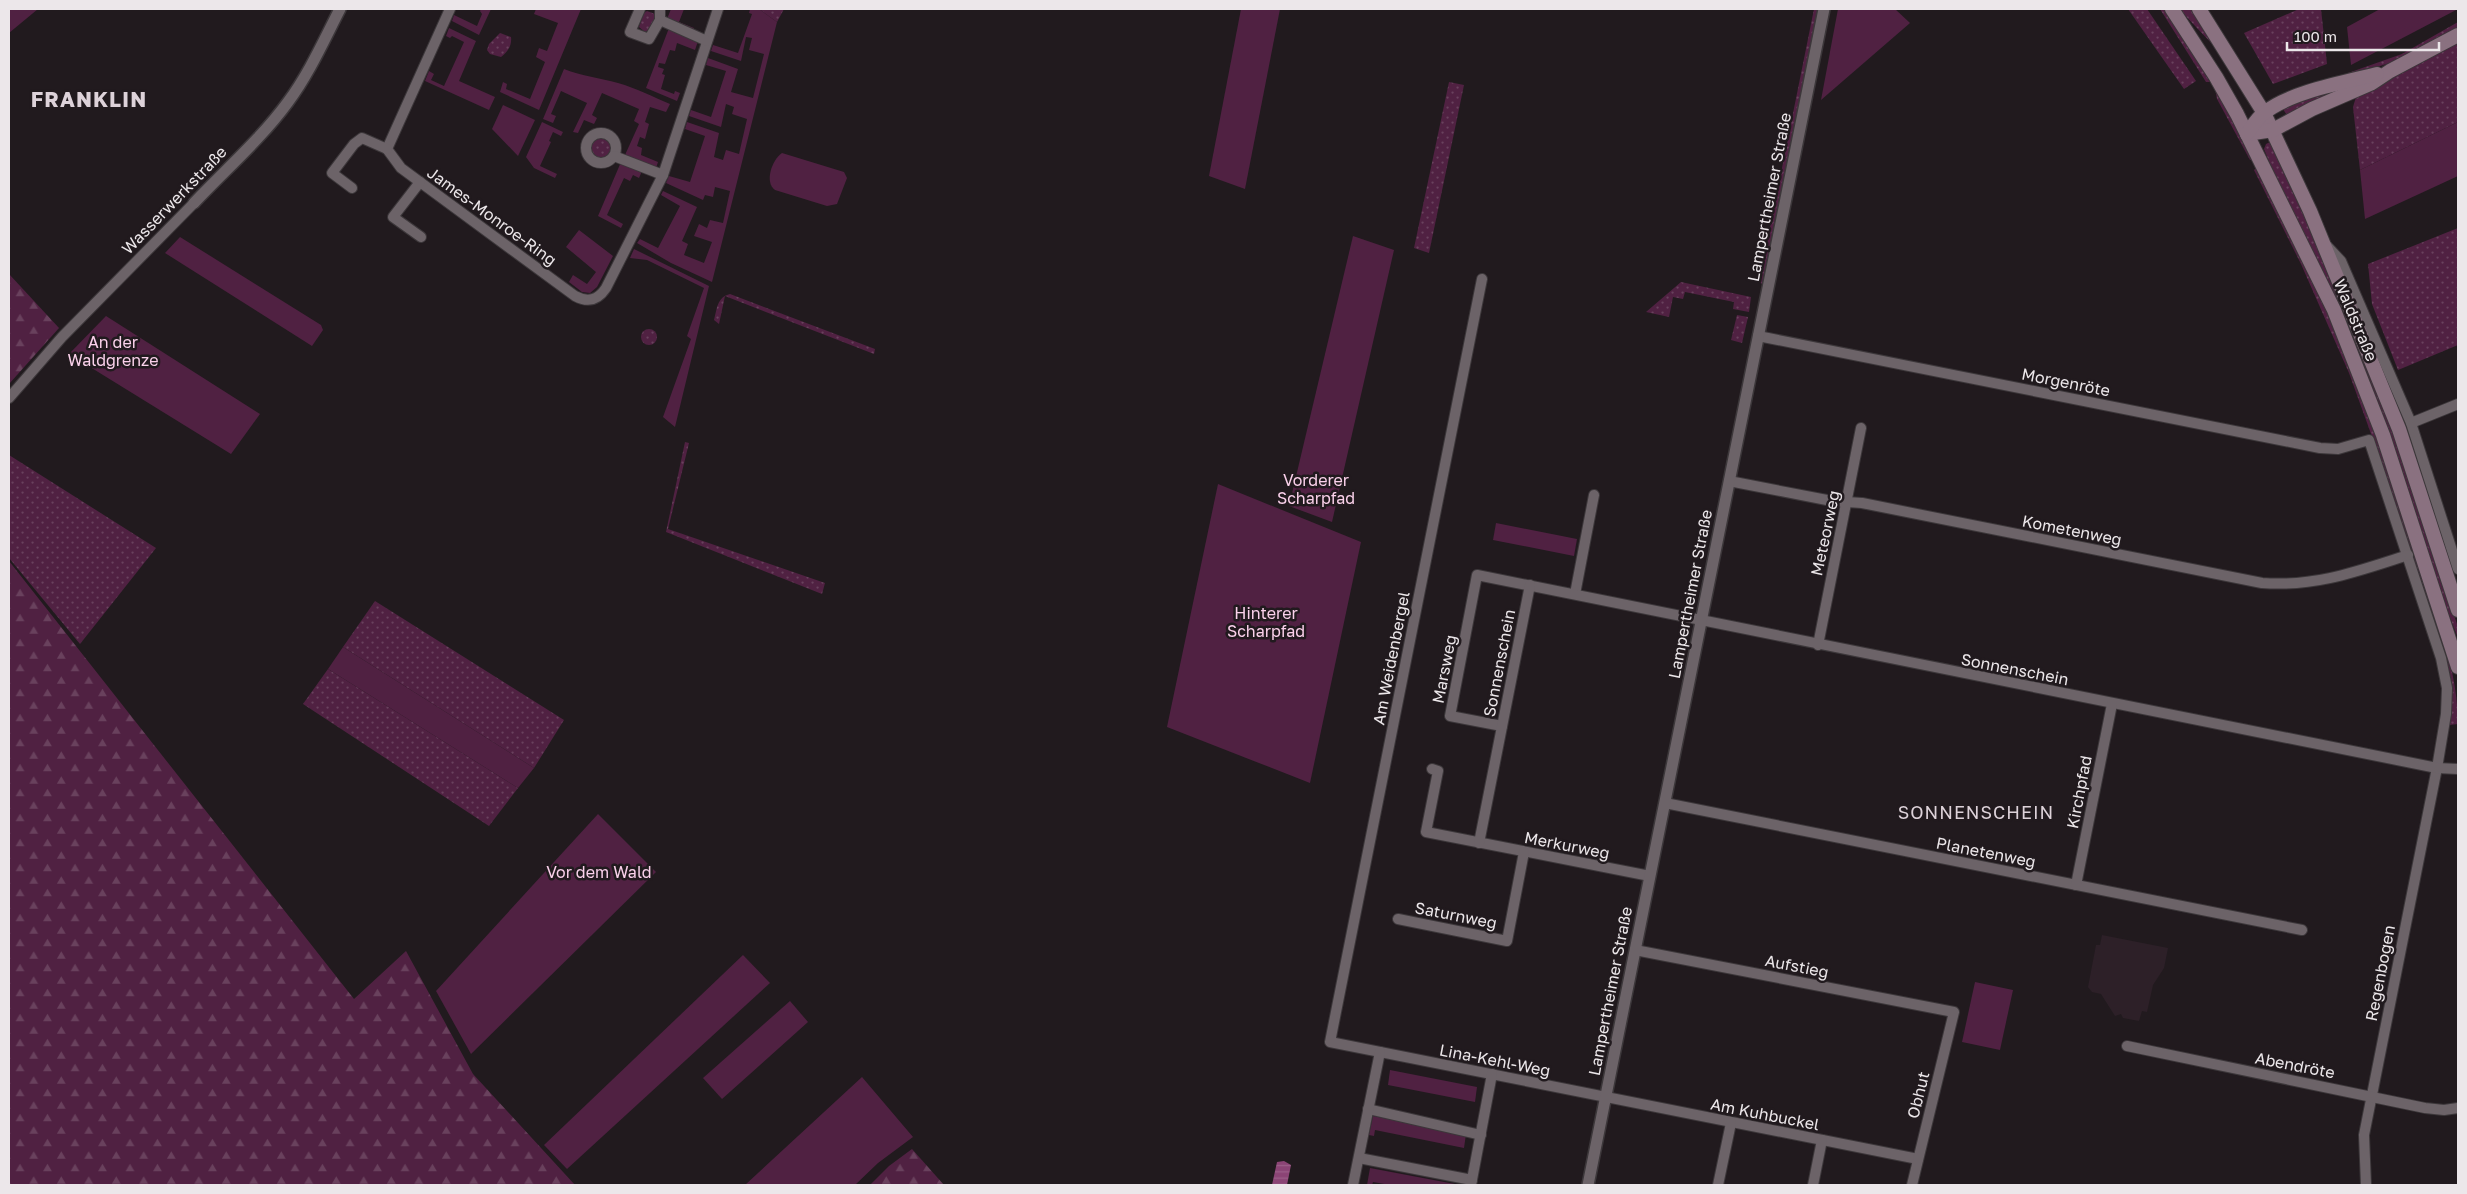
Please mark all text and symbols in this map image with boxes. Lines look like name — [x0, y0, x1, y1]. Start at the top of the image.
scale bar — [2287, 20, 2440, 52]
text: 100 m — [2294, 27, 2337, 45]
district label: FRANKLIN — [31, 86, 147, 112]
street label: Lampertheimer Straße — [1743, 111, 1795, 283]
street label: Wasserwerkstraße — [117, 142, 231, 258]
street label: James-Monroe-Ring — [423, 162, 561, 270]
street label: Waldstraße — [2330, 276, 2382, 364]
park label: An der Waldgrenze — [67, 332, 159, 370]
street label: Morgenröte — [2020, 364, 2112, 400]
park label: Vorderer Scharpfad — [1277, 470, 1355, 508]
street label: Meteorweg — [1806, 488, 1844, 578]
street label: Lampertheimer Straße — [1664, 508, 1716, 680]
street label: Kometenweg — [2020, 511, 2124, 549]
street label: Am Weidenbergel — [1368, 590, 1414, 726]
park label: Hinterer Scharpfad — [1227, 603, 1305, 641]
street label: Sonnenschein — [1479, 608, 1519, 718]
street label: Marsweg — [1428, 633, 1460, 705]
street label: Sonnenschein — [1960, 649, 2070, 689]
street label: Kirchpfad — [2062, 754, 2096, 830]
district label: SONNENSCHEIN — [1898, 801, 2054, 823]
street label: Merkurweg — [1523, 827, 1611, 863]
street label: Planetenweg — [1934, 833, 2038, 871]
park label: Vor dem Wald — [546, 862, 652, 882]
street label: Saturnweg — [1413, 897, 1499, 933]
street label: Lampertheimer Straße — [1584, 905, 1636, 1077]
street label: Regenbogen — [2361, 923, 2399, 1023]
street label: Aufstieg — [1764, 950, 1830, 982]
street label: Lina-Kehl-Weg — [1438, 1039, 1552, 1081]
street label: Abendröte — [2253, 1047, 2337, 1083]
street label: Obhut — [1903, 1069, 1933, 1121]
street label: Am Kuhbuckel — [1709, 1094, 1821, 1134]

